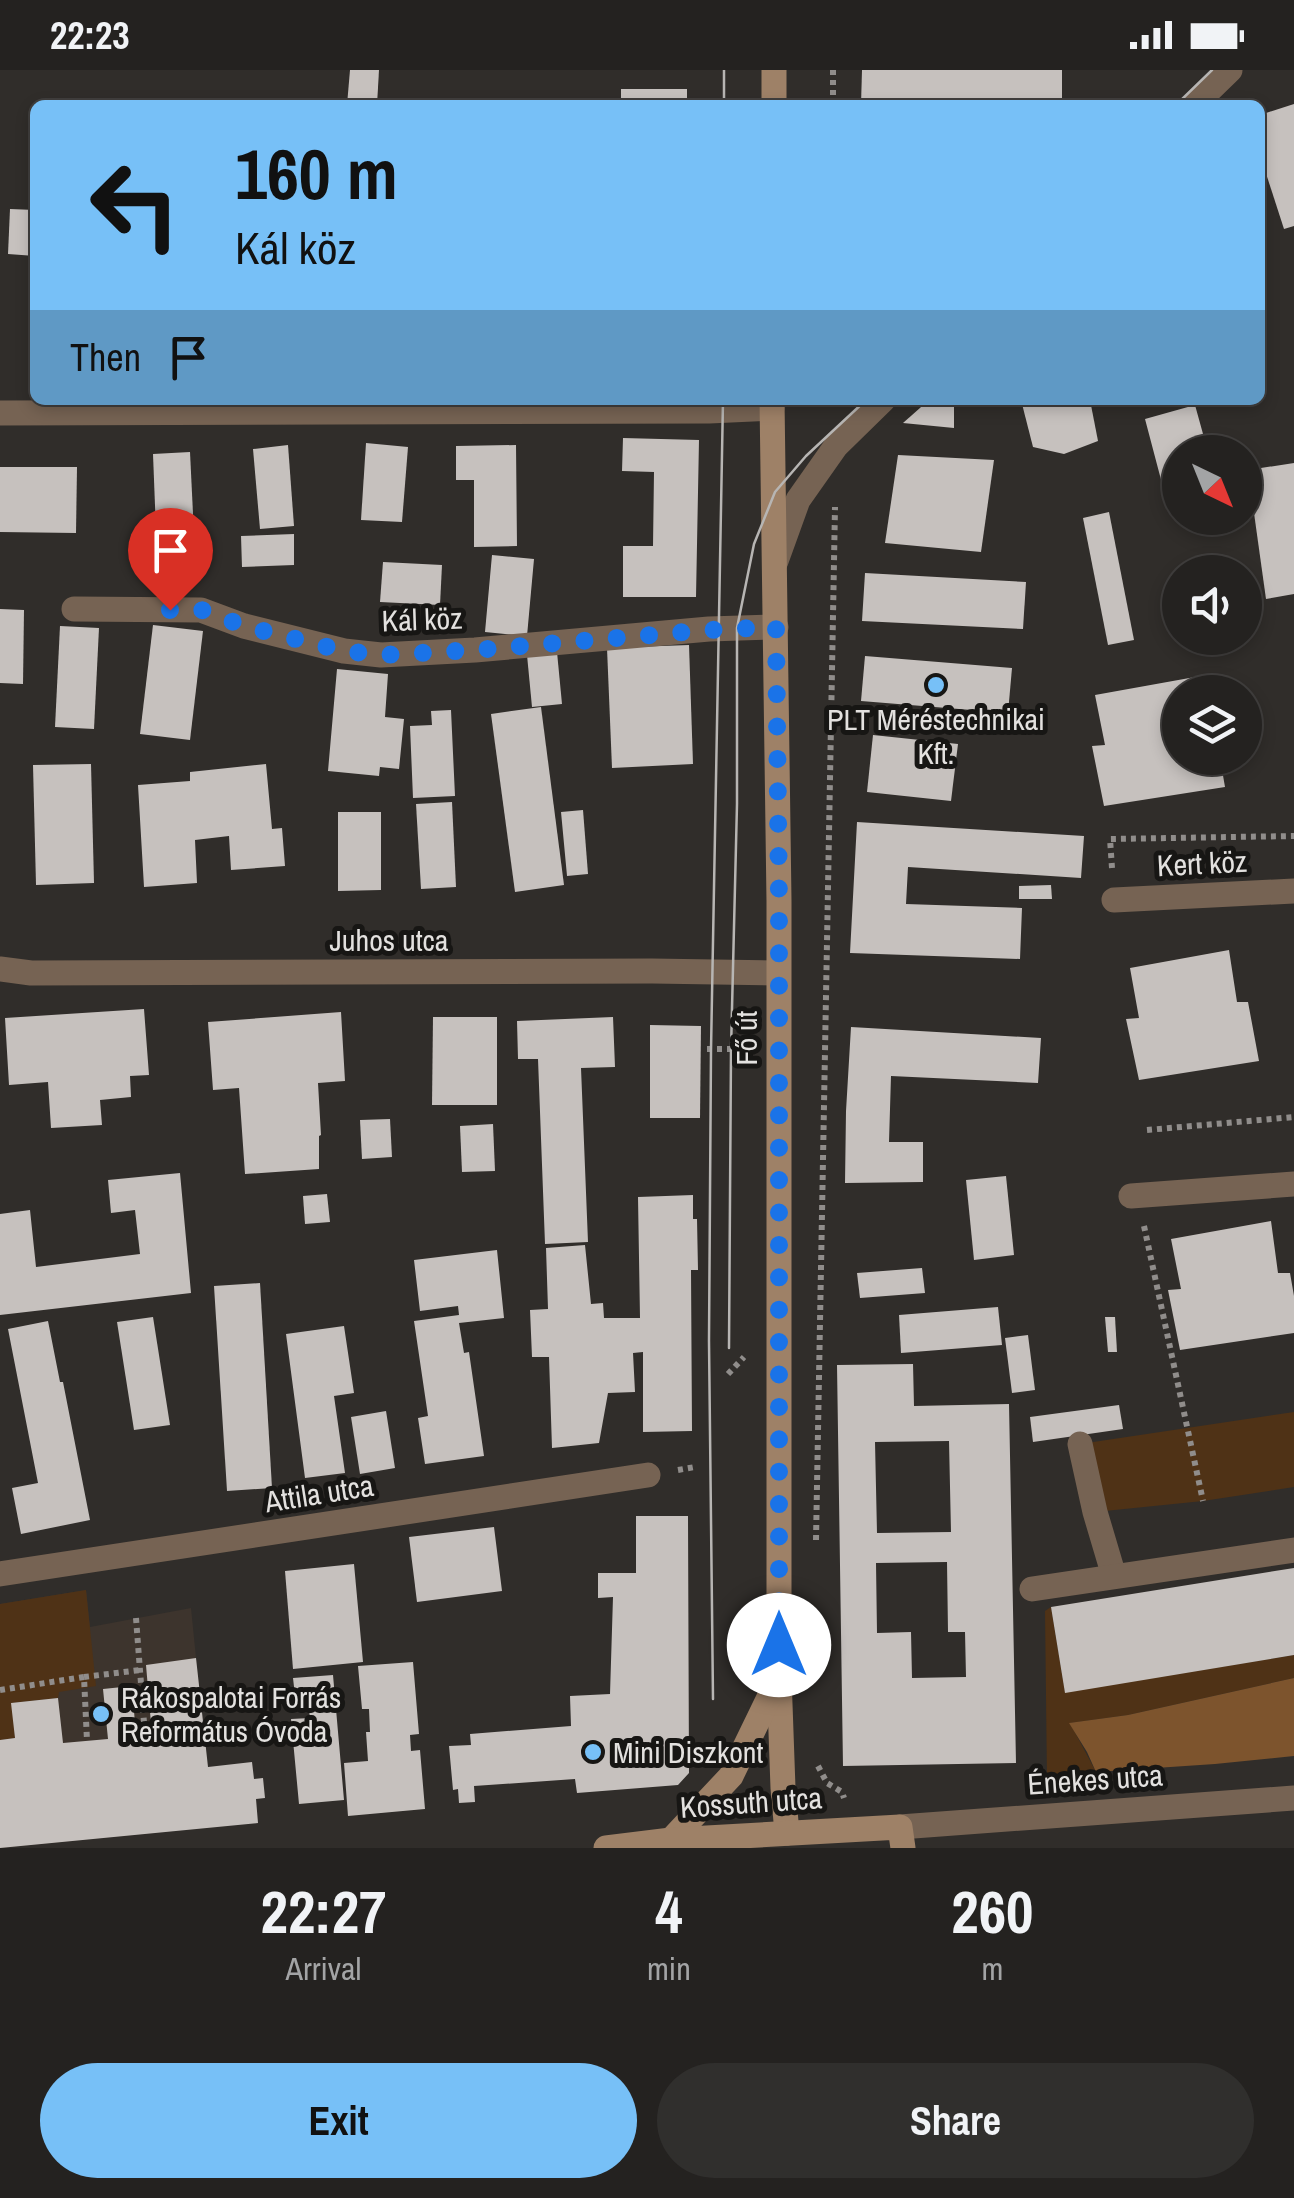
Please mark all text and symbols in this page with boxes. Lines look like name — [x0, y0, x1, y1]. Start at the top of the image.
text: 22:23 — [50, 10, 130, 61]
text: 160 m — [235, 127, 398, 221]
icon: left — [70, 140, 200, 270]
text: Kál köz — [235, 217, 356, 278]
icon: arrive — [161, 330, 216, 385]
text: Then — [70, 332, 141, 383]
north arrow — [1162, 435, 1262, 535]
map controls — [1162, 435, 1262, 775]
pin — [128, 508, 213, 611]
icon: arrive — [143, 523, 198, 578]
button: sound — [1162, 555, 1262, 655]
street label: Kál köz — [381, 598, 463, 640]
marker: PLT Méréstechnikai Kft. — [925, 674, 947, 696]
button: layers — [1162, 675, 1262, 775]
place label: PLT Méréstechnikai Kft. — [827, 699, 1045, 773]
street label: Kert köz — [1156, 841, 1248, 885]
street label: Juhos utca — [330, 920, 449, 960]
street label: Fő út — [726, 1010, 766, 1065]
street label: Attila utca — [261, 1465, 376, 1521]
position arrow — [727, 1593, 831, 1697]
place label: Rákospalotai Forrás Református Óvoda — [121, 1677, 341, 1751]
marker: Rákospalotai Forrás Református Óvoda — [90, 1703, 112, 1725]
place label: Mini Diszkont — [613, 1732, 764, 1772]
marker: Mini Diszkont — [582, 1741, 604, 1763]
street label: Énekes utca — [1026, 1754, 1164, 1804]
street label: Kossuth utca — [679, 1777, 824, 1827]
text: 22:27 — [261, 1871, 386, 1952]
text: 4 — [655, 1871, 683, 1952]
text: 260 — [951, 1871, 1033, 1952]
text: Arrival — [286, 1947, 361, 1990]
text: min — [647, 1947, 691, 1990]
text: m — [981, 1947, 1003, 1990]
button: Exit — [40, 2063, 637, 2178]
button: Share — [657, 2063, 1254, 2178]

